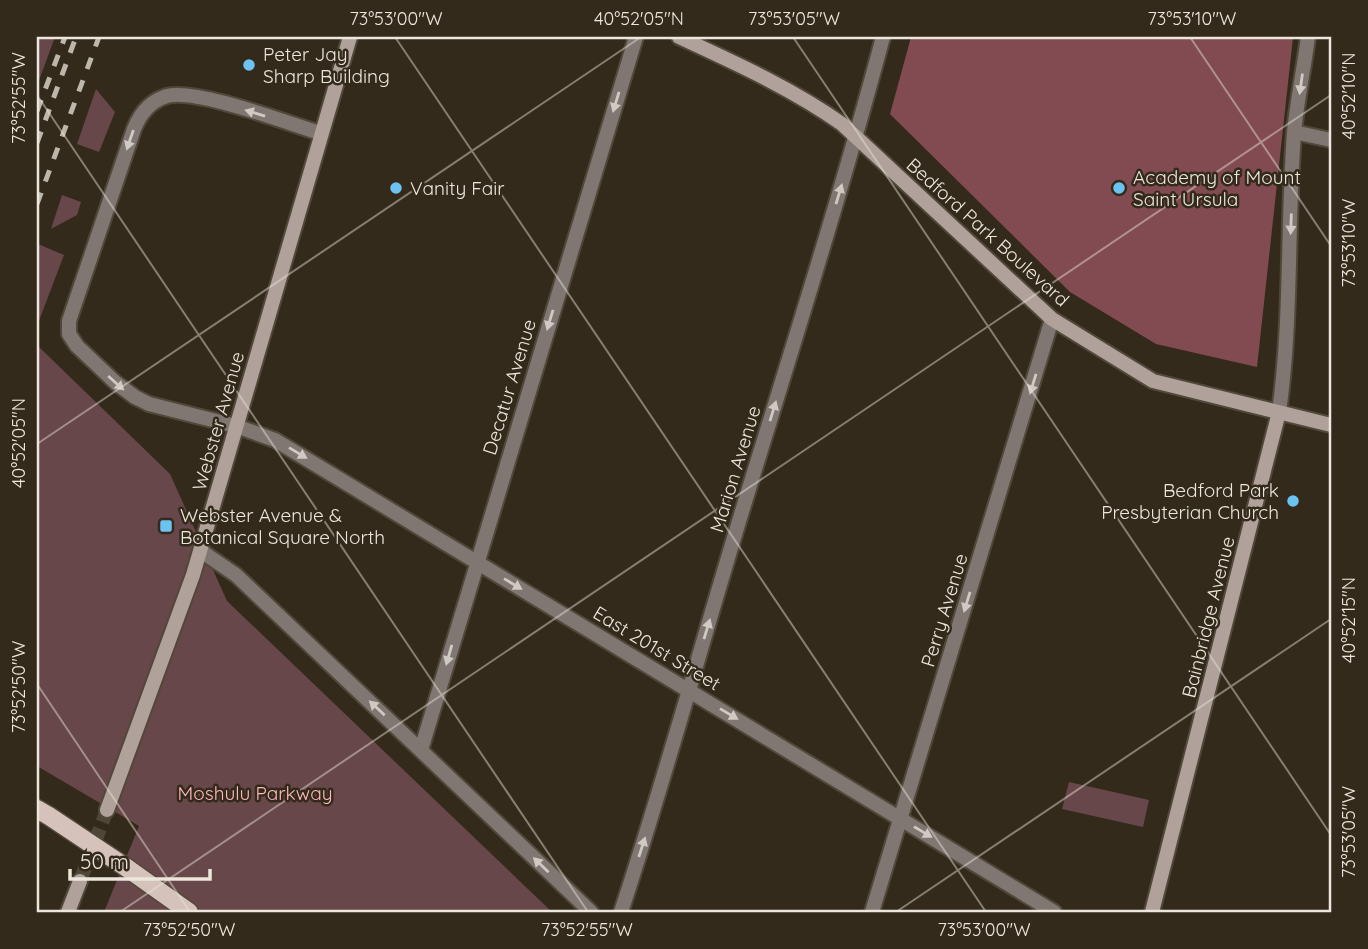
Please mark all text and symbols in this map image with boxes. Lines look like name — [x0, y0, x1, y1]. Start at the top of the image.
text: 73°53'00"W — [349, 7, 443, 30]
text: 40°52'05"N — [594, 7, 684, 30]
text: 73°53'05"W — [748, 7, 840, 30]
text: 73°53'10"W — [1147, 7, 1237, 30]
place label: Peter Jay Sharp Building — [263, 42, 390, 88]
text: 73°52'55"W — [7, 52, 30, 144]
text: 40°52'10"N — [1337, 53, 1360, 139]
marker: Peter Jay Sharp Building — [241, 57, 257, 73]
one-way arrow — [1295, 73, 1306, 95]
one-way arrow — [611, 92, 621, 113]
one-way arrow — [244, 107, 265, 118]
one-way arrow — [124, 129, 135, 150]
street label: Bedford Park Boulevard — [902, 153, 1074, 311]
place label: Academy of Mount Saint Ursula — [1133, 165, 1301, 211]
place label: Vanity Fair — [410, 176, 505, 200]
marker: Vanity Fair — [388, 180, 404, 196]
marker: Academy of Mount Saint Ursula — [1111, 180, 1127, 196]
one-way arrow — [834, 183, 845, 204]
text: 73°53'10"W — [1337, 198, 1360, 288]
one-way arrow — [1286, 214, 1297, 236]
one-way arrow — [544, 309, 554, 330]
street label: Decatur Avenue — [477, 316, 541, 458]
street label: Webster Avenue — [187, 349, 249, 493]
one-way arrow — [1027, 374, 1037, 395]
one-way arrow — [107, 375, 125, 391]
text: 40°52'05"N — [7, 398, 30, 488]
one-way arrow — [768, 401, 778, 422]
street label: Marion Avenue — [704, 403, 766, 535]
one-way arrow — [288, 447, 307, 460]
place label: Bedford Park Presbyterian Church — [1101, 478, 1279, 524]
marker: Bedford Park Presbyterian Church — [1285, 493, 1301, 509]
place label: Webster Avenue & Botanical Square North — [180, 503, 385, 549]
marker: Webster Avenue & Botanical Square North — [158, 518, 174, 534]
street label: Bainbridge Avenue — [1176, 534, 1240, 700]
street label: Perry Avenue — [915, 550, 973, 670]
text: 40°52'15"N — [1337, 577, 1360, 663]
one-way arrow — [504, 578, 523, 591]
one-way arrow — [961, 591, 971, 612]
street label: East 201st Street — [589, 601, 725, 695]
one-way arrow — [702, 618, 712, 639]
text: 73°52'50"W — [7, 641, 30, 733]
one-way arrow — [443, 644, 453, 665]
one-way arrow — [369, 701, 386, 717]
one-way arrow — [719, 708, 738, 721]
park label: Moshulu Parkway — [178, 781, 332, 805]
text: 73°53'05"W — [1337, 786, 1360, 878]
one-way arrow — [914, 826, 933, 839]
scale bar — [70, 837, 210, 881]
one-way arrow — [638, 837, 648, 858]
text: 50 m — [80, 848, 129, 874]
one-way arrow — [533, 858, 550, 874]
text: 73°52'50"W — [143, 918, 235, 941]
text: 73°52'55"W — [541, 918, 633, 941]
text: 73°53'00"W — [937, 918, 1031, 941]

